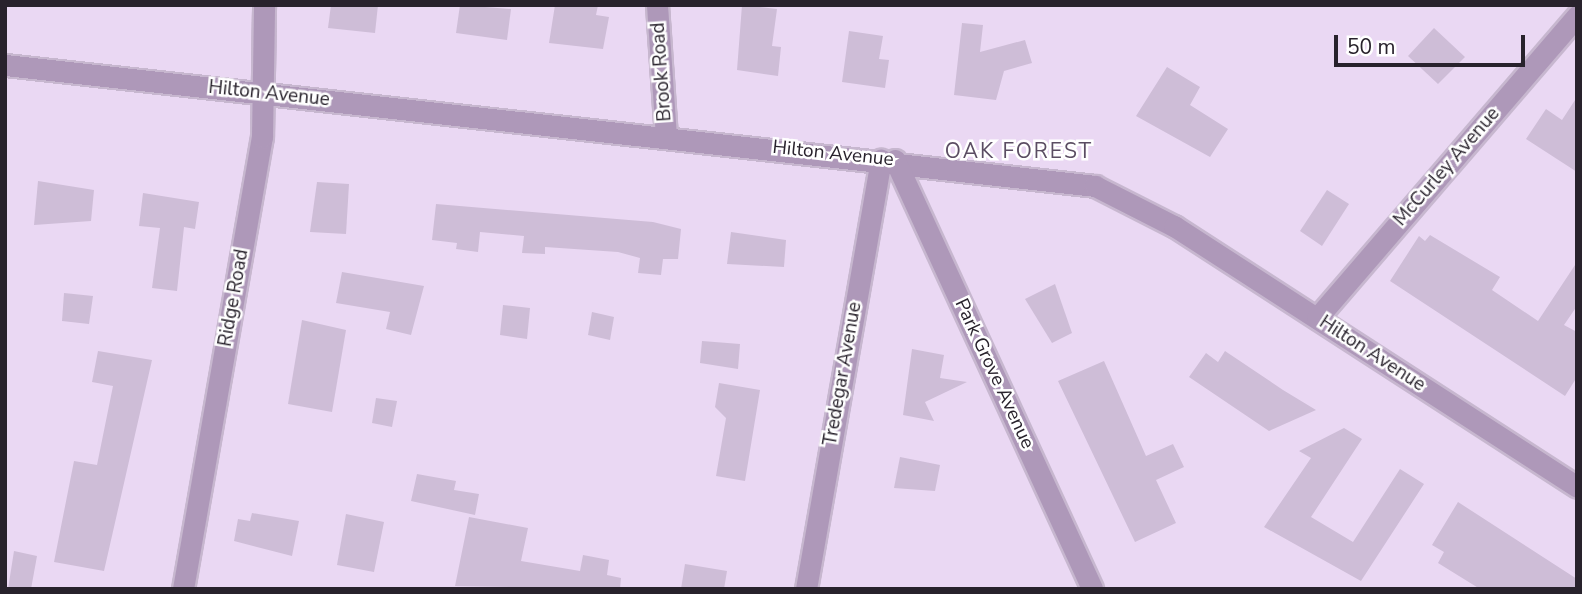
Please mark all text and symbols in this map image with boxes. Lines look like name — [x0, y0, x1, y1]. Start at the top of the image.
scale bar — [1337, 21, 1528, 65]
street label: Brook Road — [647, 22, 677, 122]
text: 50 m — [1347, 33, 1396, 61]
street label: Hilton Avenue — [207, 76, 331, 112]
street label: McCurley Avenue — [1389, 103, 1505, 231]
street label: Hilton Avenue — [771, 136, 895, 172]
district label: OAK FOREST — [946, 138, 1092, 164]
street label: Ridge Road — [214, 248, 254, 348]
street label: Park Grove Avenue — [949, 295, 1039, 453]
street label: Tredegar Avenue — [819, 300, 867, 448]
street label: Hilton Avenue — [1315, 311, 1429, 397]

